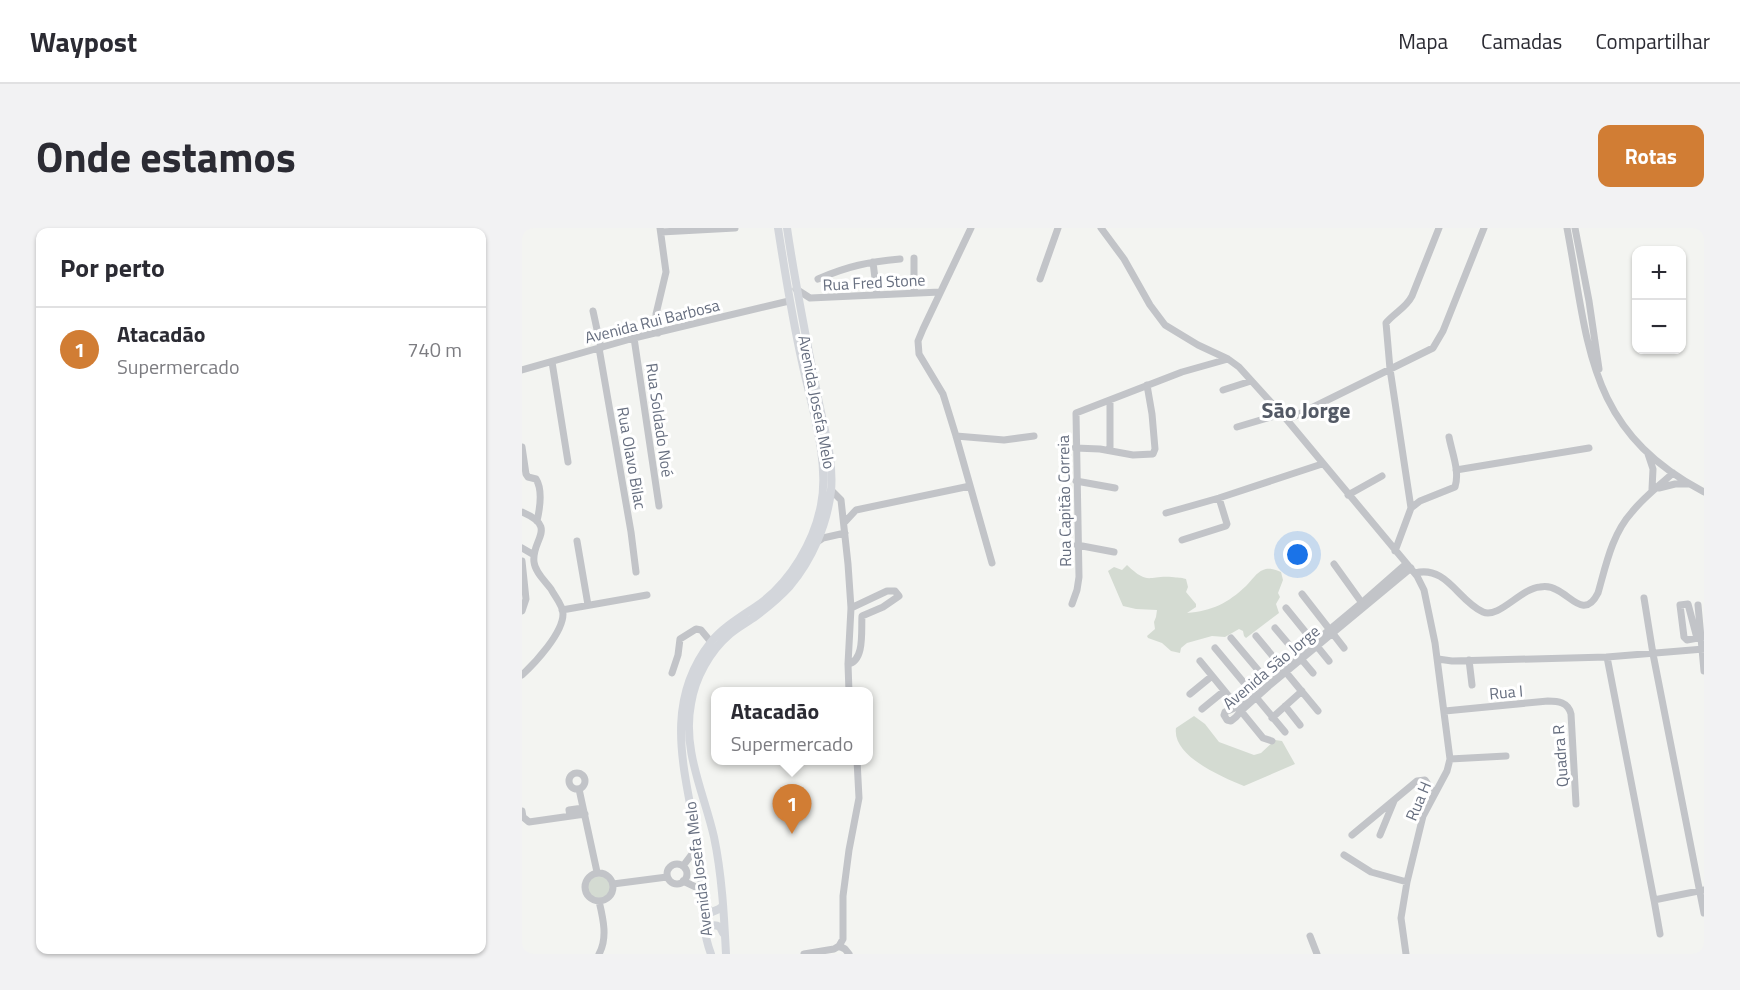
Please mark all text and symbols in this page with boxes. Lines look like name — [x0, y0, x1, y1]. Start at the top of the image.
text: Waypost — [30, 20, 137, 63]
text: Mapa — [1398, 25, 1448, 57]
text: Camadas — [1481, 25, 1562, 57]
text: Compartilhar — [1595, 25, 1710, 57]
text: Onde estamos — [36, 124, 296, 188]
button: Rotas — [1598, 125, 1704, 187]
map controls — [1632, 246, 1686, 354]
button: + — [1632, 246, 1686, 300]
text: Por perto — [60, 248, 165, 287]
street label: Rua Fred Stone — [822, 267, 926, 297]
street label: Avenida Rui Barbosa — [582, 293, 722, 349]
button: − — [1632, 300, 1686, 354]
text: Atacadão — [117, 317, 205, 351]
street label: Avenida Josefa Melo — [792, 333, 842, 471]
text: 1 — [74, 334, 85, 365]
text: 740 m — [407, 334, 462, 365]
text: Supermercado — [117, 351, 239, 382]
street label: Rua Soldado Noé — [640, 361, 680, 479]
district label: São Jorge — [1261, 393, 1351, 427]
street label: Rua Olavo Bilac — [611, 405, 653, 511]
street label: Rua Capitão Correia — [1051, 435, 1077, 567]
your location — [1283, 540, 1312, 569]
street label: Avenida São Jorge — [1217, 619, 1325, 715]
street label: Rua I — [1488, 679, 1524, 705]
popup — [711, 687, 873, 765]
text: Atacadão — [731, 694, 819, 728]
street label: Quadra R — [1546, 724, 1574, 788]
text: Supermercado — [731, 728, 853, 759]
street label: Rua H — [1399, 778, 1437, 824]
pin: 1 — [772, 784, 812, 834]
street label: Avenida Josefa Melo — [678, 800, 718, 938]

